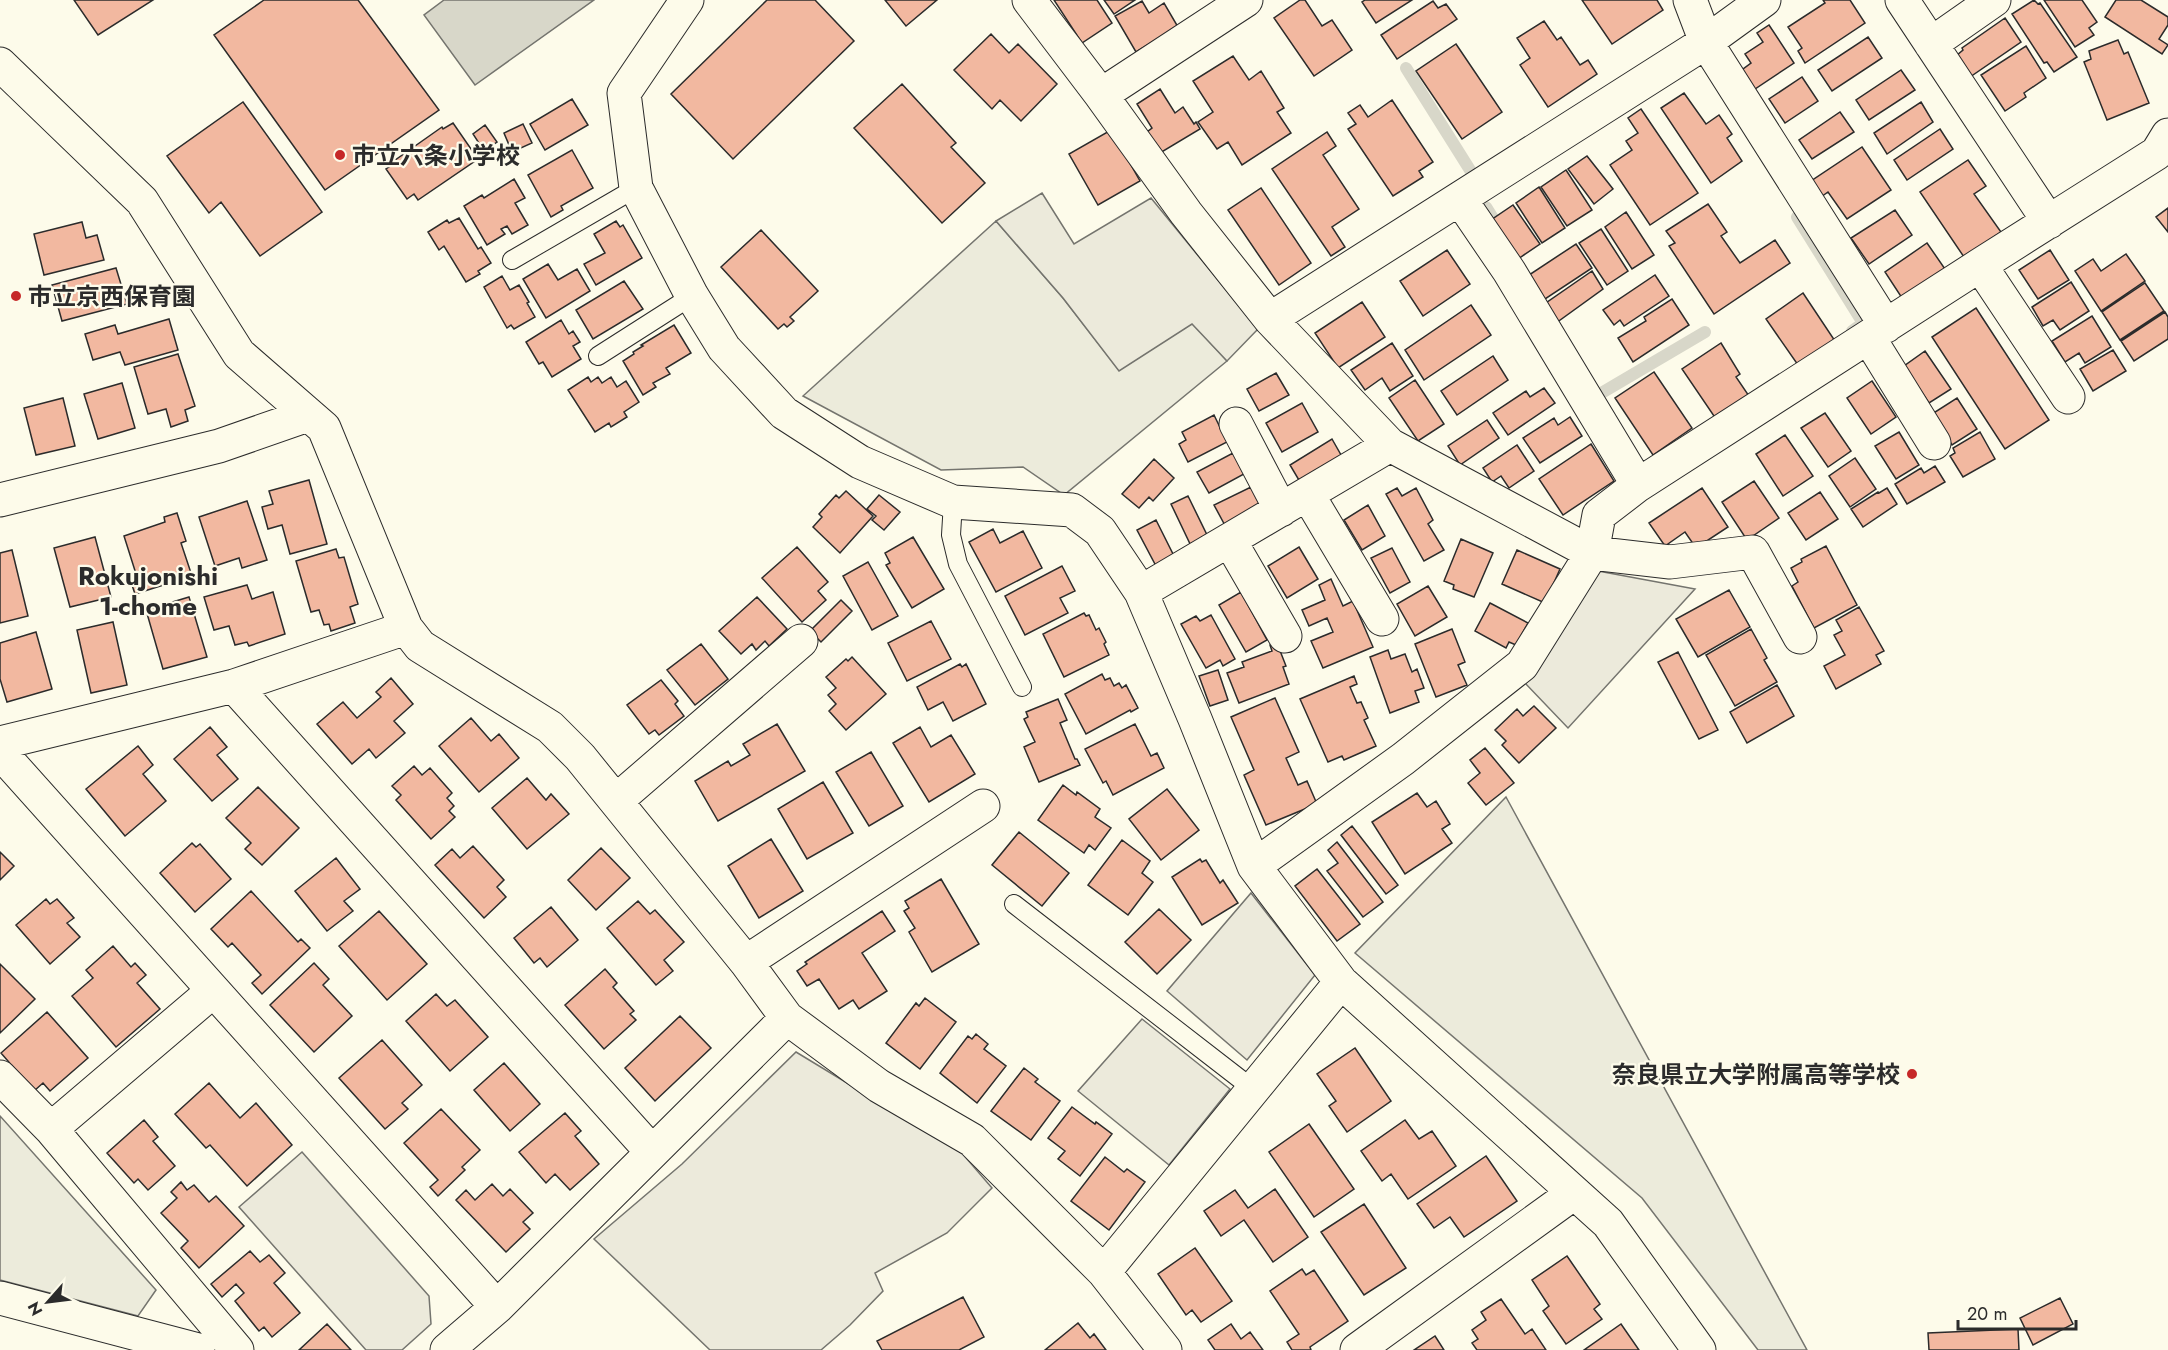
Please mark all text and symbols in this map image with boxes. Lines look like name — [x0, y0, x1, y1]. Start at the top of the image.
place label: 市立六条小学校 — [352, 138, 520, 173]
marker: 市立六条小学校 — [333, 148, 347, 162]
place label: 市立京西保育園 — [28, 279, 196, 314]
marker: 市立京西保育園 — [9, 289, 23, 303]
district label: Rokujonishi 1-chome — [78, 557, 218, 625]
place label: 奈良県立大学附属高等学校 — [1612, 1057, 1900, 1092]
marker: 奈良県立大学附属高等学校 — [1905, 1067, 1919, 1081]
north arrow — [18, 1272, 78, 1332]
scale bar — [1958, 1293, 2076, 1331]
text: N — [22, 1298, 48, 1320]
text: 20 m — [1967, 1301, 2007, 1327]

